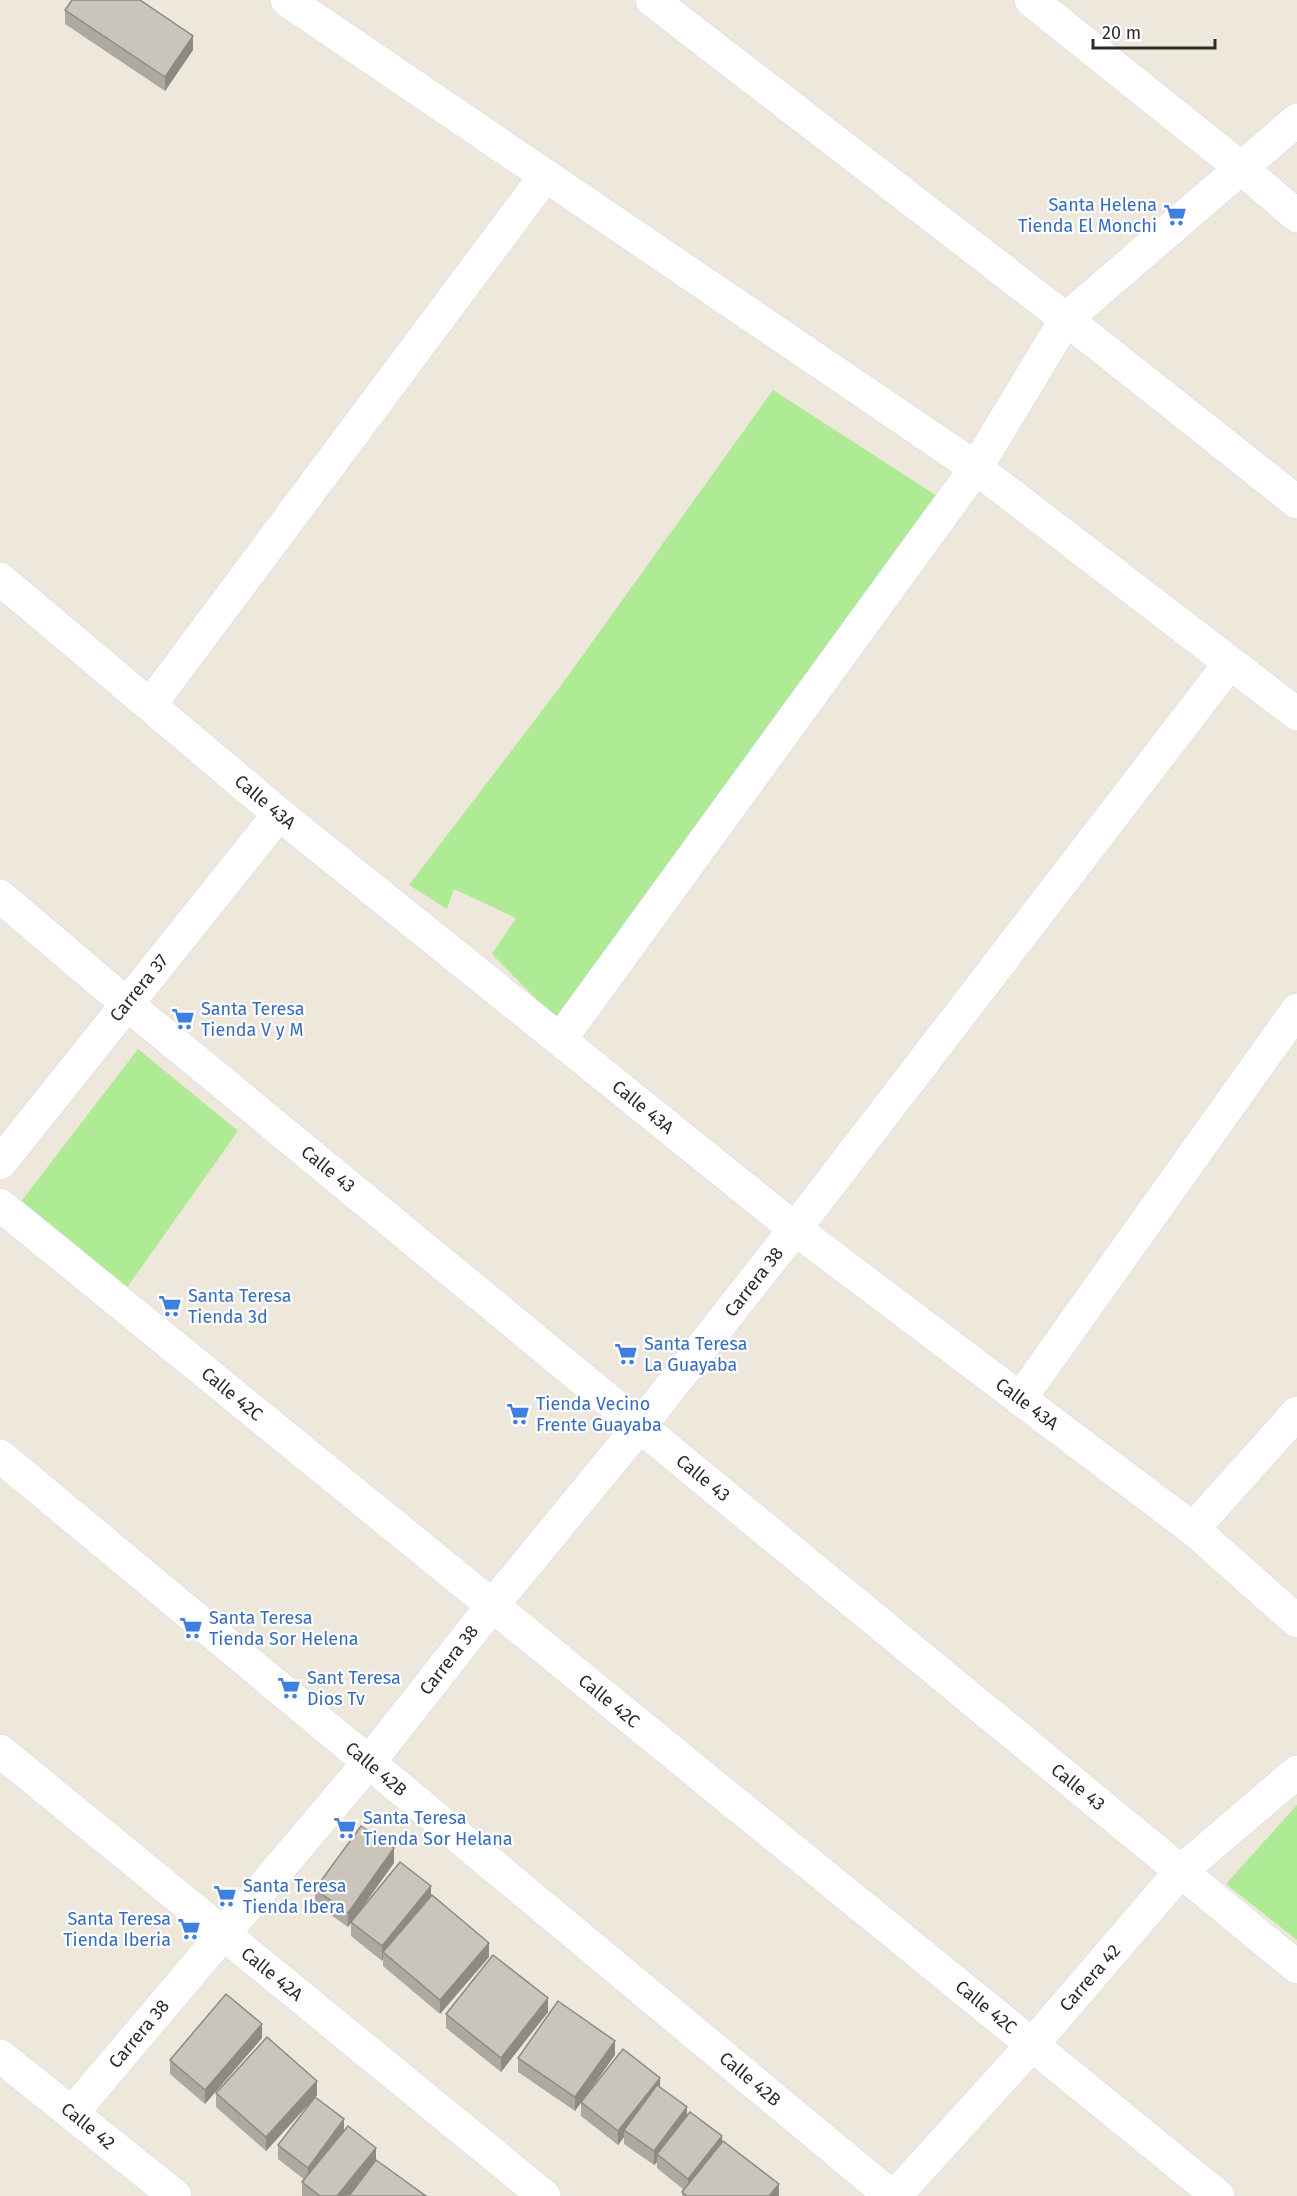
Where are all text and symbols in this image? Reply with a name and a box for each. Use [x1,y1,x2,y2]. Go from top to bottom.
scale bar [1093,12,1214,50]
text: 20 m [1102,22,1141,44]
place label: Santa Helena Tienda El Monchi [1018,194,1157,237]
supermarket icon: Santa Helena Tienda El Monchi [1162,202,1188,228]
street label: Calle 43A [230,770,301,834]
street label: Carrera 37 [105,950,173,1026]
place label: Santa Teresa Tienda V y M [201,998,304,1041]
supermarket icon: Santa Teresa Tienda V y M [170,1006,196,1032]
street label: Calle 43A [608,1075,679,1139]
street label: Calle 43 [297,1141,359,1197]
street label: Carrera 38 [720,1243,788,1321]
place label: Santa Teresa Tienda 3d [188,1285,291,1328]
supermarket icon: Santa Teresa Tienda 3d [157,1293,183,1319]
place label: Santa Teresa La Guayaba [644,1333,747,1376]
supermarket icon: Santa Teresa La Guayaba [613,1341,639,1367]
street label: Calle 42C [197,1363,267,1425]
street label: Calle 43A [991,1373,1063,1435]
place label: Tienda Vecino Frente Guayaba [536,1393,662,1436]
supermarket icon: Tienda Vecino Frente Guayaba [505,1401,531,1427]
street label: Calle 43 [672,1450,734,1506]
place label: Santa Teresa Tienda Sor Helena [209,1607,359,1650]
supermarket icon: Santa Teresa Tienda Sor Helena [178,1615,204,1641]
street label: Carrera 38 [415,1621,483,1699]
place label: Sant Teresa Dios Tv [307,1667,401,1710]
street label: Calle 42C [574,1670,644,1732]
supermarket icon: Sant Teresa Dios Tv [276,1675,302,1701]
street label: Calle 42B [341,1737,411,1801]
street label: Calle 43 [1047,1759,1109,1815]
place label: Santa Teresa Tienda Sor Helana [363,1807,512,1850]
supermarket icon: Santa Teresa Tienda Sor Helana [332,1815,358,1841]
place label: Santa Teresa Tienda Ibera [243,1875,346,1918]
supermarket icon: Santa Teresa Tienda Ibera [212,1883,238,1909]
place label: Santa Teresa Tienda Iberia [63,1908,171,1951]
supermarket icon: Santa Teresa Tienda Iberia [176,1916,202,1942]
street label: Carrera 42 [1055,1940,1125,2016]
street label: Calle 42A [237,1942,308,2006]
street label: Calle 42C [951,1976,1021,2038]
street label: Carrera 38 [104,1995,174,2073]
street label: Calle 42B [715,2047,785,2111]
street label: Calle 42 [57,2098,119,2154]

